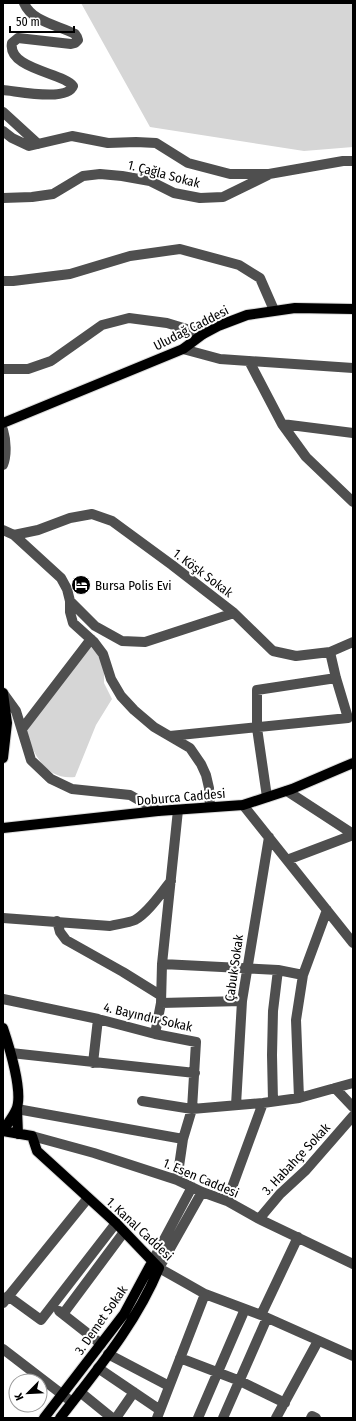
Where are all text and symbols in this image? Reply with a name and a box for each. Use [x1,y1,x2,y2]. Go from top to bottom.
scale bar [10,8,74,34]
text: 50 m [16,15,40,29]
street label: 1. Çağla Sokak [126,157,203,191]
street label: Uludağ Caddesi [151,303,231,353]
street label: 1. Köşk Sokak [170,546,236,601]
hotel icon: Bursa Polis Evi [70,574,92,596]
place label: Bursa Polis Evi [95,578,172,593]
street label: Doburca Caddesi [136,786,226,808]
street label: Çabuk Sokak [222,933,246,1002]
street label: 4. Bayındır Sokak [102,999,195,1035]
street label: 3. Habahçe Sokak [259,1119,334,1198]
street label: 1. Esen Caddesi [161,1155,241,1201]
street label: 1. Kanal Caddesi [104,1194,176,1264]
street label: 3. Demet Sokak [72,1282,131,1357]
north arrow [8,1373,48,1413]
text: K [12,1391,27,1402]

